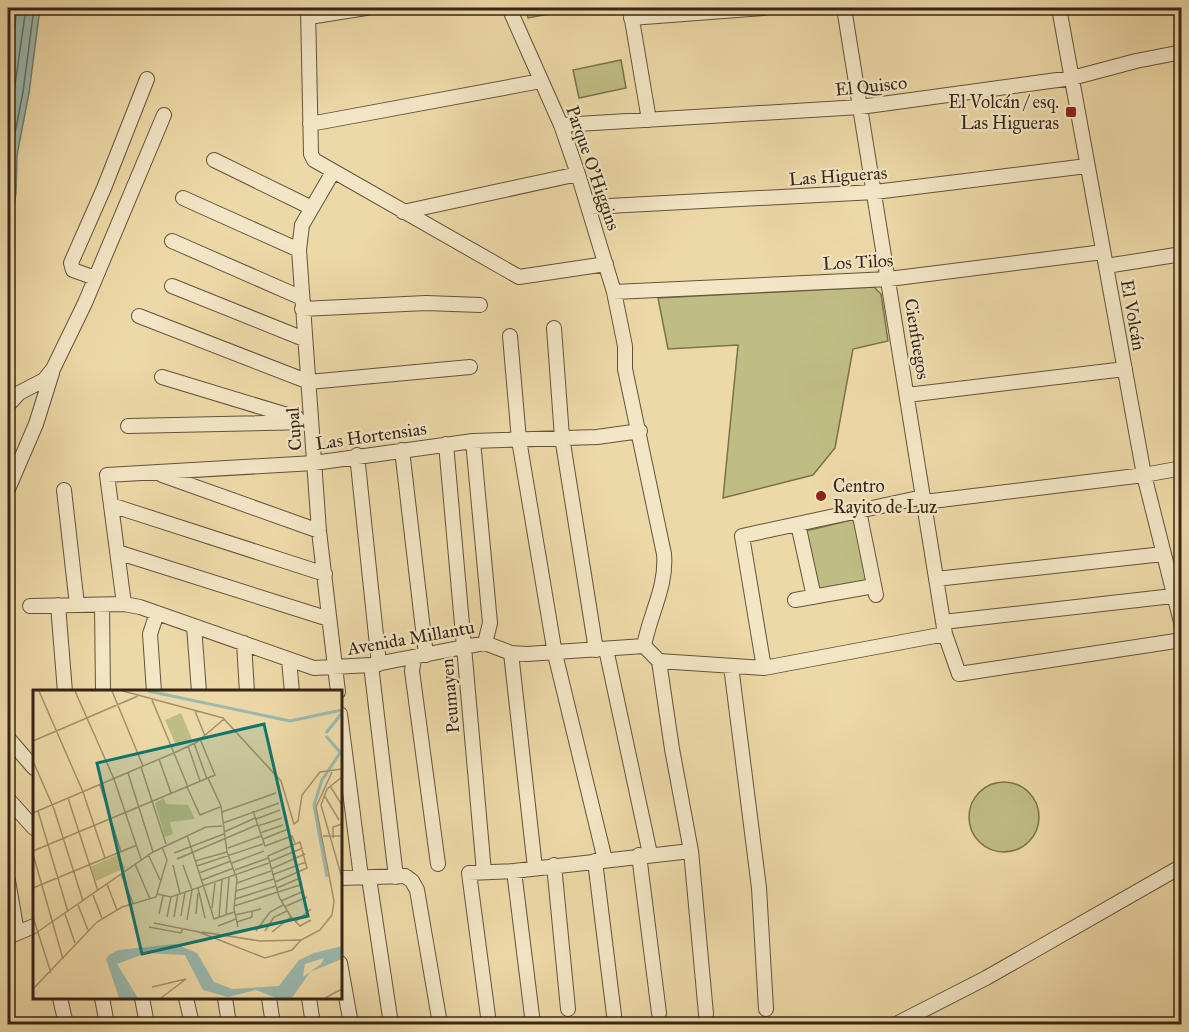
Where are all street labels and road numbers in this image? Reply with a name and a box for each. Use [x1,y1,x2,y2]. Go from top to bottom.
street label: El Quisco [834,71,908,101]
street label: Parque O'Higgins [560,103,625,234]
street label: Las Higueras [788,162,888,191]
street label: Los Tilos [822,249,894,275]
street label: El Volcán [1116,278,1150,353]
street label: Cienfuegos [899,297,934,381]
street label: Cupal [282,406,306,451]
street label: Las Hortensias [314,417,428,455]
street label: Avenida Millantu [345,616,477,660]
street label: Peumayen [436,657,464,734]

